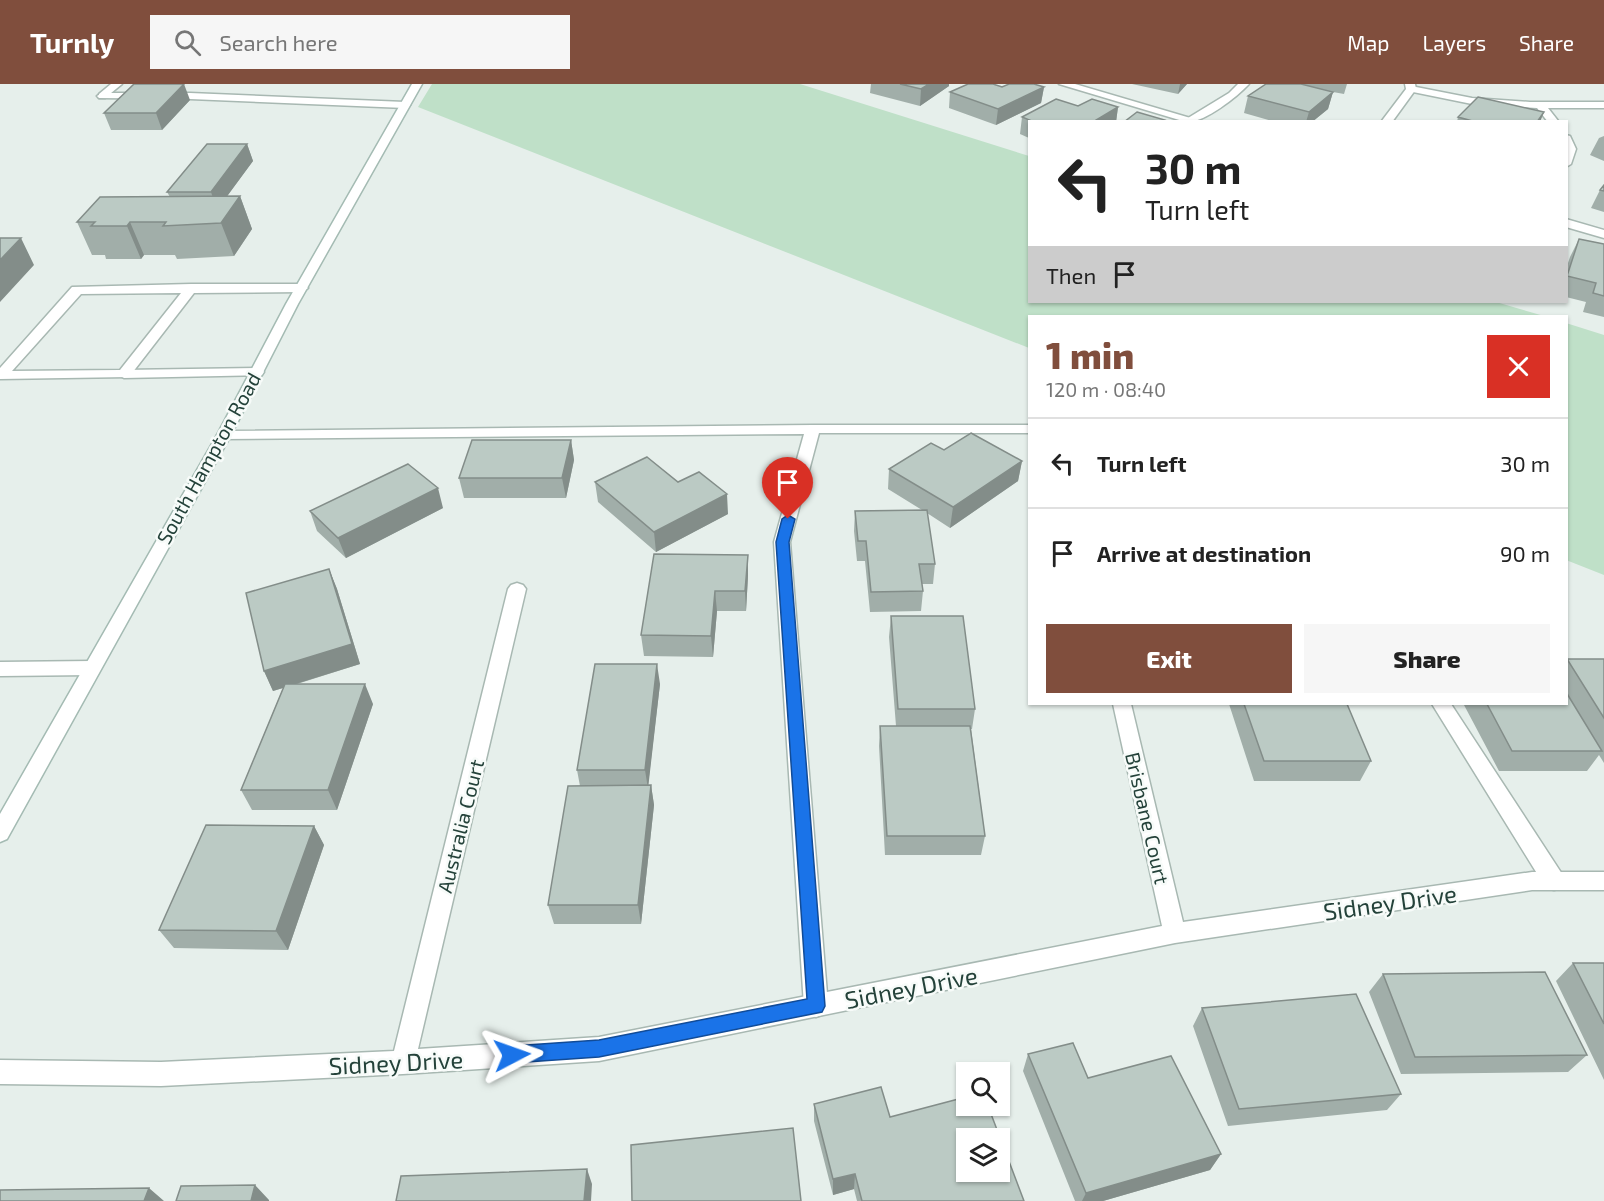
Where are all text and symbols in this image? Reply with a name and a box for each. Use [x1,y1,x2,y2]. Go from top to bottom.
search box [150,15,570,69]
text: Turnly [30,25,114,59]
icon: search [171,26,204,59]
text: Search here [219,29,338,55]
text: Map [1347,30,1389,55]
text: Layers [1422,30,1486,55]
text: Share [1519,30,1574,55]
text: 30 m [1145,142,1241,192]
icon: left [1046,144,1124,222]
text: Turn left [1145,193,1249,225]
icon: arrive [1108,258,1141,291]
text: Then [1046,262,1096,288]
text: 1 min [1046,333,1134,376]
button: close [1487,335,1550,398]
street label: South Hampton Road [151,368,265,548]
text: 120 m · 08:40 [1046,377,1166,401]
icon: left [1046,447,1079,480]
text: Turn left [1097,450,1186,476]
text: 30 m [1500,450,1550,476]
pin [762,457,813,519]
icon: arrive [771,466,804,499]
icon: arrive [1046,537,1079,570]
text: Arrive at destination [1097,540,1311,566]
text: 90 m [1500,540,1550,566]
button: Exit [1046,624,1292,693]
button: Share [1304,624,1550,693]
street label: Brisbane Court [1121,750,1175,887]
street label: Australia Court [432,756,488,895]
street label: Sidney Drive [1321,878,1459,926]
street label: Sidney Drive [842,960,980,1014]
position arrow [480,1023,544,1087]
street label: Sidney Drive [328,1044,464,1080]
map controls [956,1062,1010,1182]
button: search [956,1062,1010,1116]
button: layers [956,1128,1010,1182]

